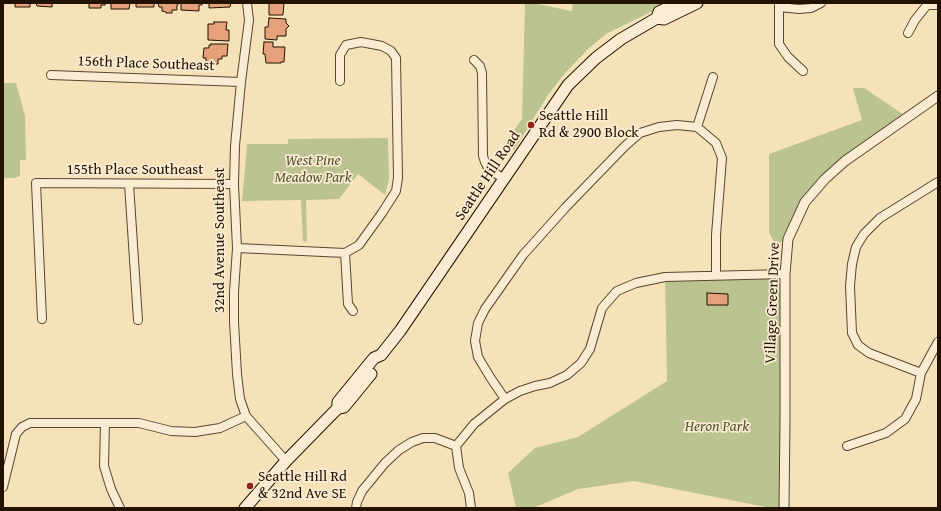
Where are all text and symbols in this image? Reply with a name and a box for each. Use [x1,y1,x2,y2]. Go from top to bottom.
street label: 156th Place Southeast [77,53,215,75]
place label: Seattle Hill Rd & 2900 Block [539,107,639,142]
marker: Seattle Hill Rd & 2900 Block [526,120,536,130]
street label: Seattle Hill Road [451,128,525,224]
park label: West Pine Meadow Park [274,152,352,187]
street label: 155th Place Southeast [66,161,204,179]
street label: 32nd Avenue Southeast [211,167,229,313]
street label: Village Green Drive [762,242,784,364]
park label: Heron Park [685,418,749,436]
place label: Seattle Hill Rd & 32nd Ave SE [258,468,347,503]
marker: Seattle Hill Rd & 32nd Ave SE [245,481,255,491]

